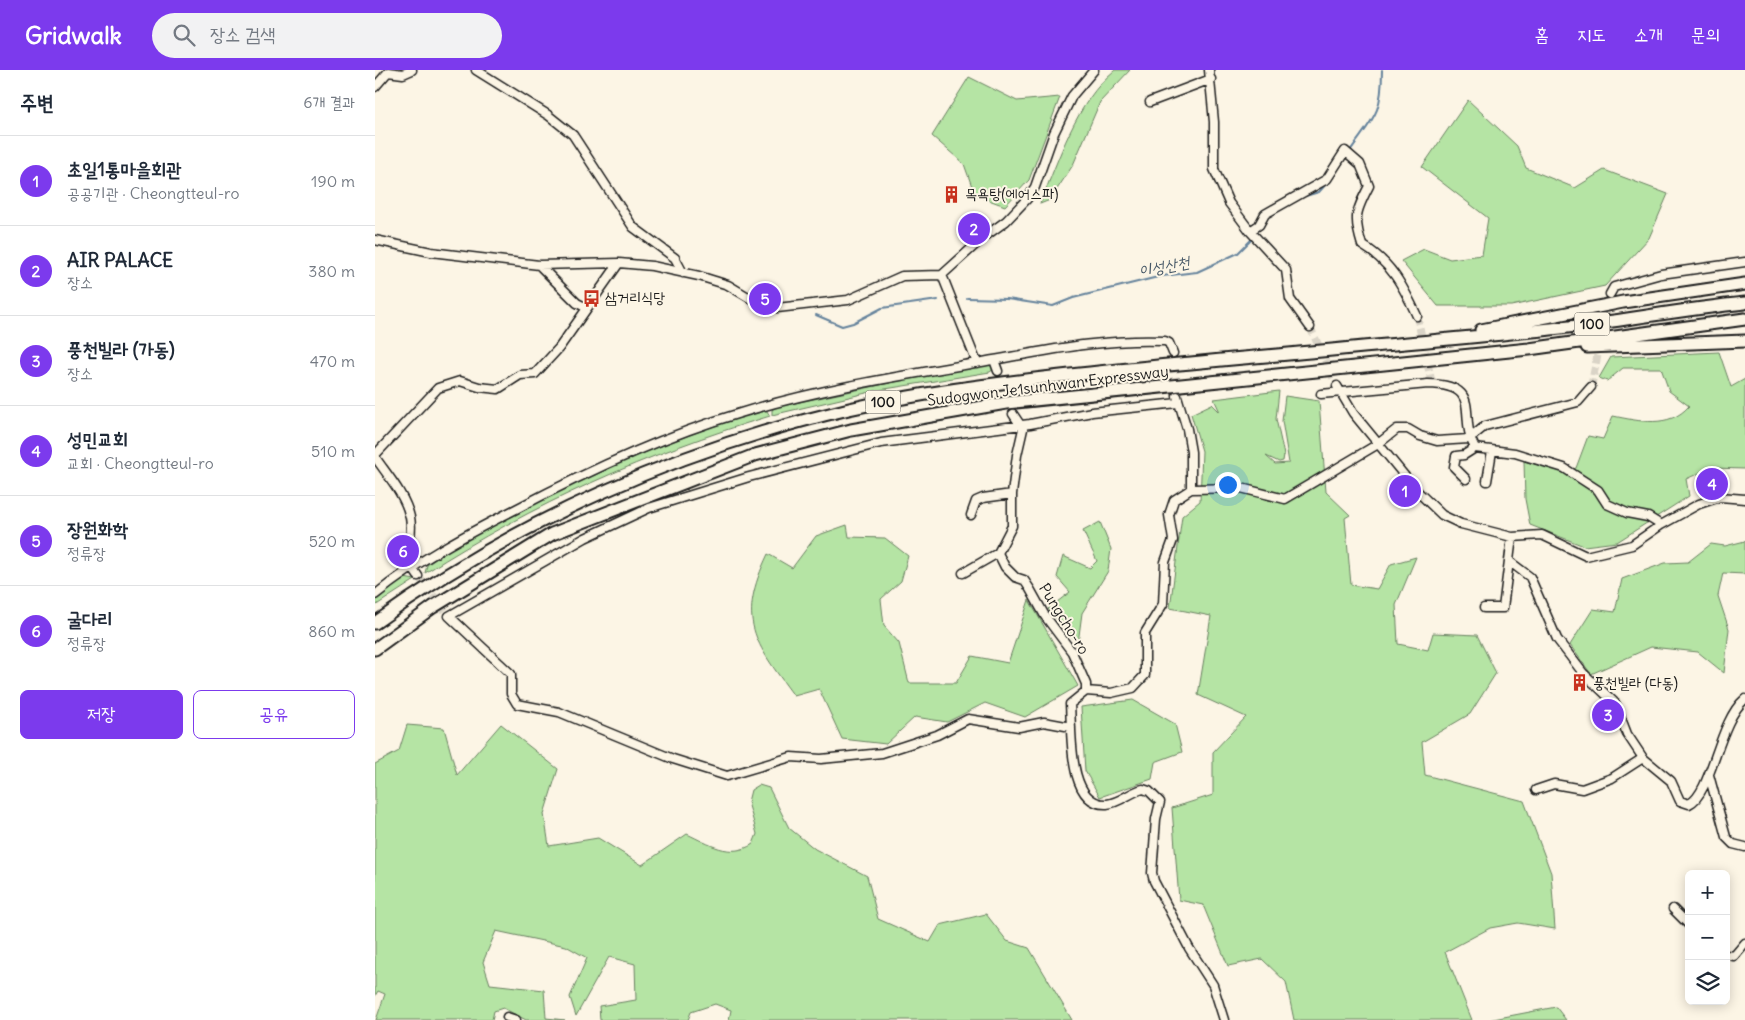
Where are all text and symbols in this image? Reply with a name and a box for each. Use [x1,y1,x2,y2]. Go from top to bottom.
search box [152,13,502,58]
text: Gridwalk [25,20,122,50]
icon: search [170,21,198,49]
text: 장소 검색 [210,22,275,46]
text: 홈 [1535,23,1549,46]
text: 지도 [1577,23,1606,46]
text: 소개 [1634,23,1663,46]
text: 문의 [1691,23,1720,46]
text: 주변 [20,89,54,116]
text: 6개 결과 [303,92,355,112]
text: 초일1통마을회관 [67,157,182,181]
text: 1 [33,171,39,191]
text: 190 m [311,171,355,191]
text: 공공기관 · Cheongtteul-ro [67,183,239,203]
building icon: 목욕탕(에어스파) [941,184,961,204]
place label: 목욕탕(에어스파) [965,184,1059,203]
pin: 2 [958,210,990,248]
text: AIR PALACE [67,248,173,272]
water label: 이성산천 [1137,251,1193,281]
text: 2 [32,261,40,281]
text: 380 m [308,261,355,281]
text: 장소 [67,272,93,292]
pin: 5 [749,280,781,318]
bus stop icon: 삼거리식당 [581,288,601,308]
place label: 삼거리식당 [605,288,665,307]
road number: 100 [1575,312,1609,336]
text: 풍천빌라 (가동) [67,337,175,361]
text: 3 [31,351,41,371]
text: 470 m [310,351,355,371]
street label: Sudogwon Je1sunhwan Expressway [926,361,1170,410]
text: 장소 [67,363,93,383]
road number: 100 [865,391,901,414]
text: 성민교회 [67,427,128,451]
text: 4 [31,441,41,461]
text: 510 m [311,441,355,461]
text: 교회 · Cheongtteul-ro [67,453,214,473]
pin: 4 [1696,465,1728,503]
your location [1215,472,1241,498]
pin: 1 [1389,472,1421,510]
text: 장원화학 [67,517,128,541]
text: 5 [31,531,41,551]
text: 520 m [309,531,355,551]
pin: 6 [387,532,419,570]
text: 정류장 [67,543,106,563]
street label: Pungcho-ro [1035,580,1094,658]
text: 굴다리 [67,607,113,631]
text: 6 [31,621,41,641]
text: 860 m [308,621,355,641]
text: 정류장 [67,633,106,653]
building icon: 풍천빌라 (다동) [1569,673,1589,693]
place label: 풍천빌라 (다동) [1593,673,1678,692]
button: 저장 [20,690,183,739]
button: 공유 [193,690,355,739]
pin: 3 [1592,696,1624,734]
map controls [1685,870,1730,1005]
button: + [1685,870,1730,915]
button: − [1685,915,1730,960]
button: layers [1685,960,1730,1005]

